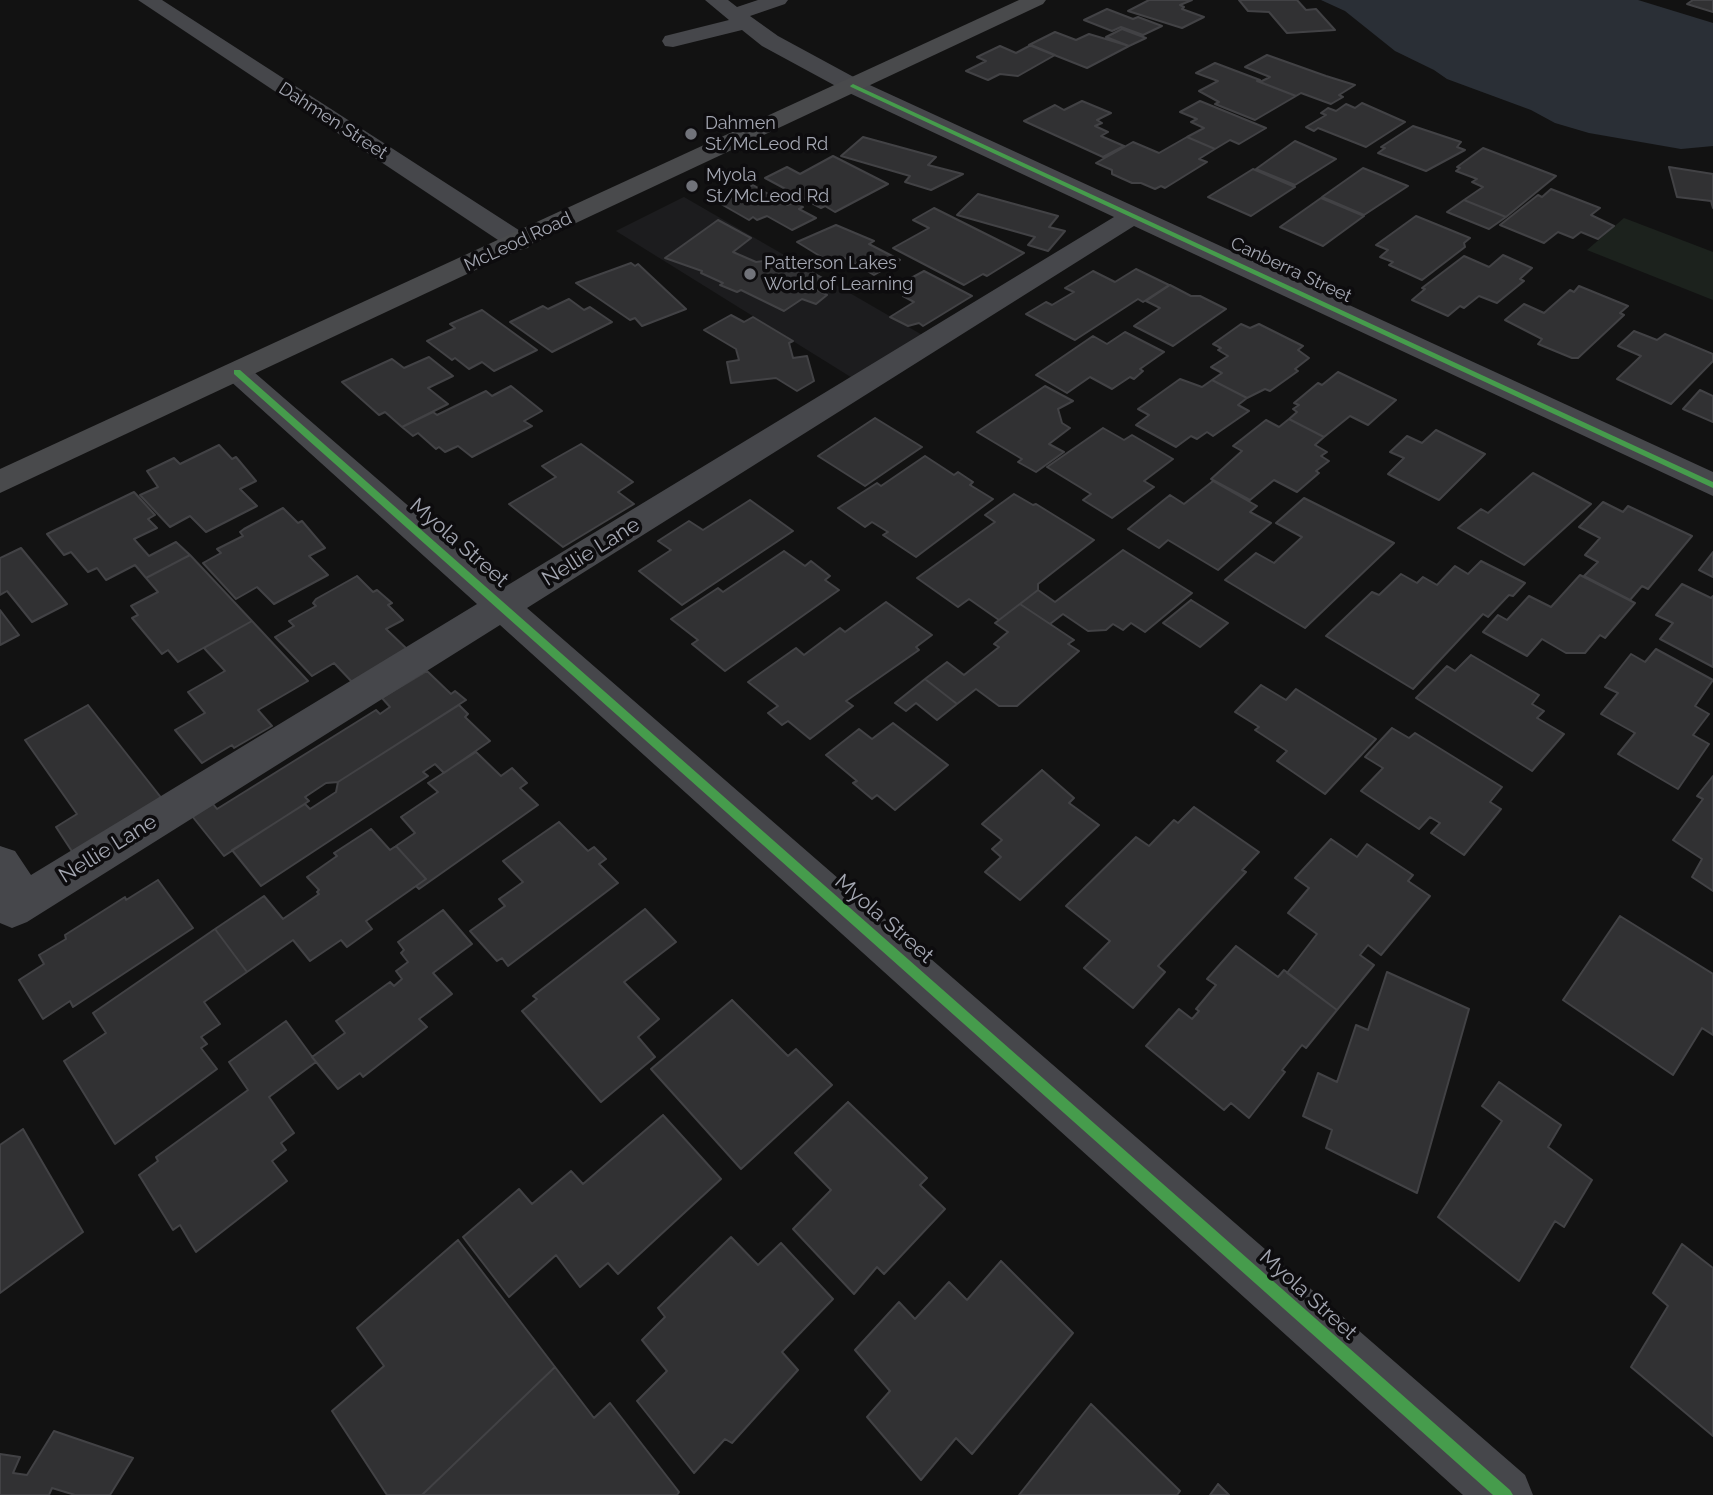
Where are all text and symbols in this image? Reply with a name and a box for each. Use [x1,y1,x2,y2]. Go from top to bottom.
street label: Dahmen Street [275,78,391,164]
place label: Dahmen St/McLeod Rd [705,113,828,156]
marker: Dahmen St/McLeod Rd [683,126,699,142]
place label: Myola St/McLeod Rd [706,165,829,208]
marker: Myola St/McLeod Rd [684,178,700,194]
street label: McLeod Road [461,208,575,276]
street label: Canberra Street [1227,232,1355,308]
place label: Patterson Lakes World of Learning [764,253,913,296]
marker: Patterson Lakes World of Learning [742,266,758,282]
street label: Myola Street [404,493,514,593]
street label: Nellie Lane [538,512,644,592]
street label: Nellie Lane [55,809,161,889]
street label: Myola Street [829,869,939,969]
street label: Myola Street [1254,1245,1362,1345]

